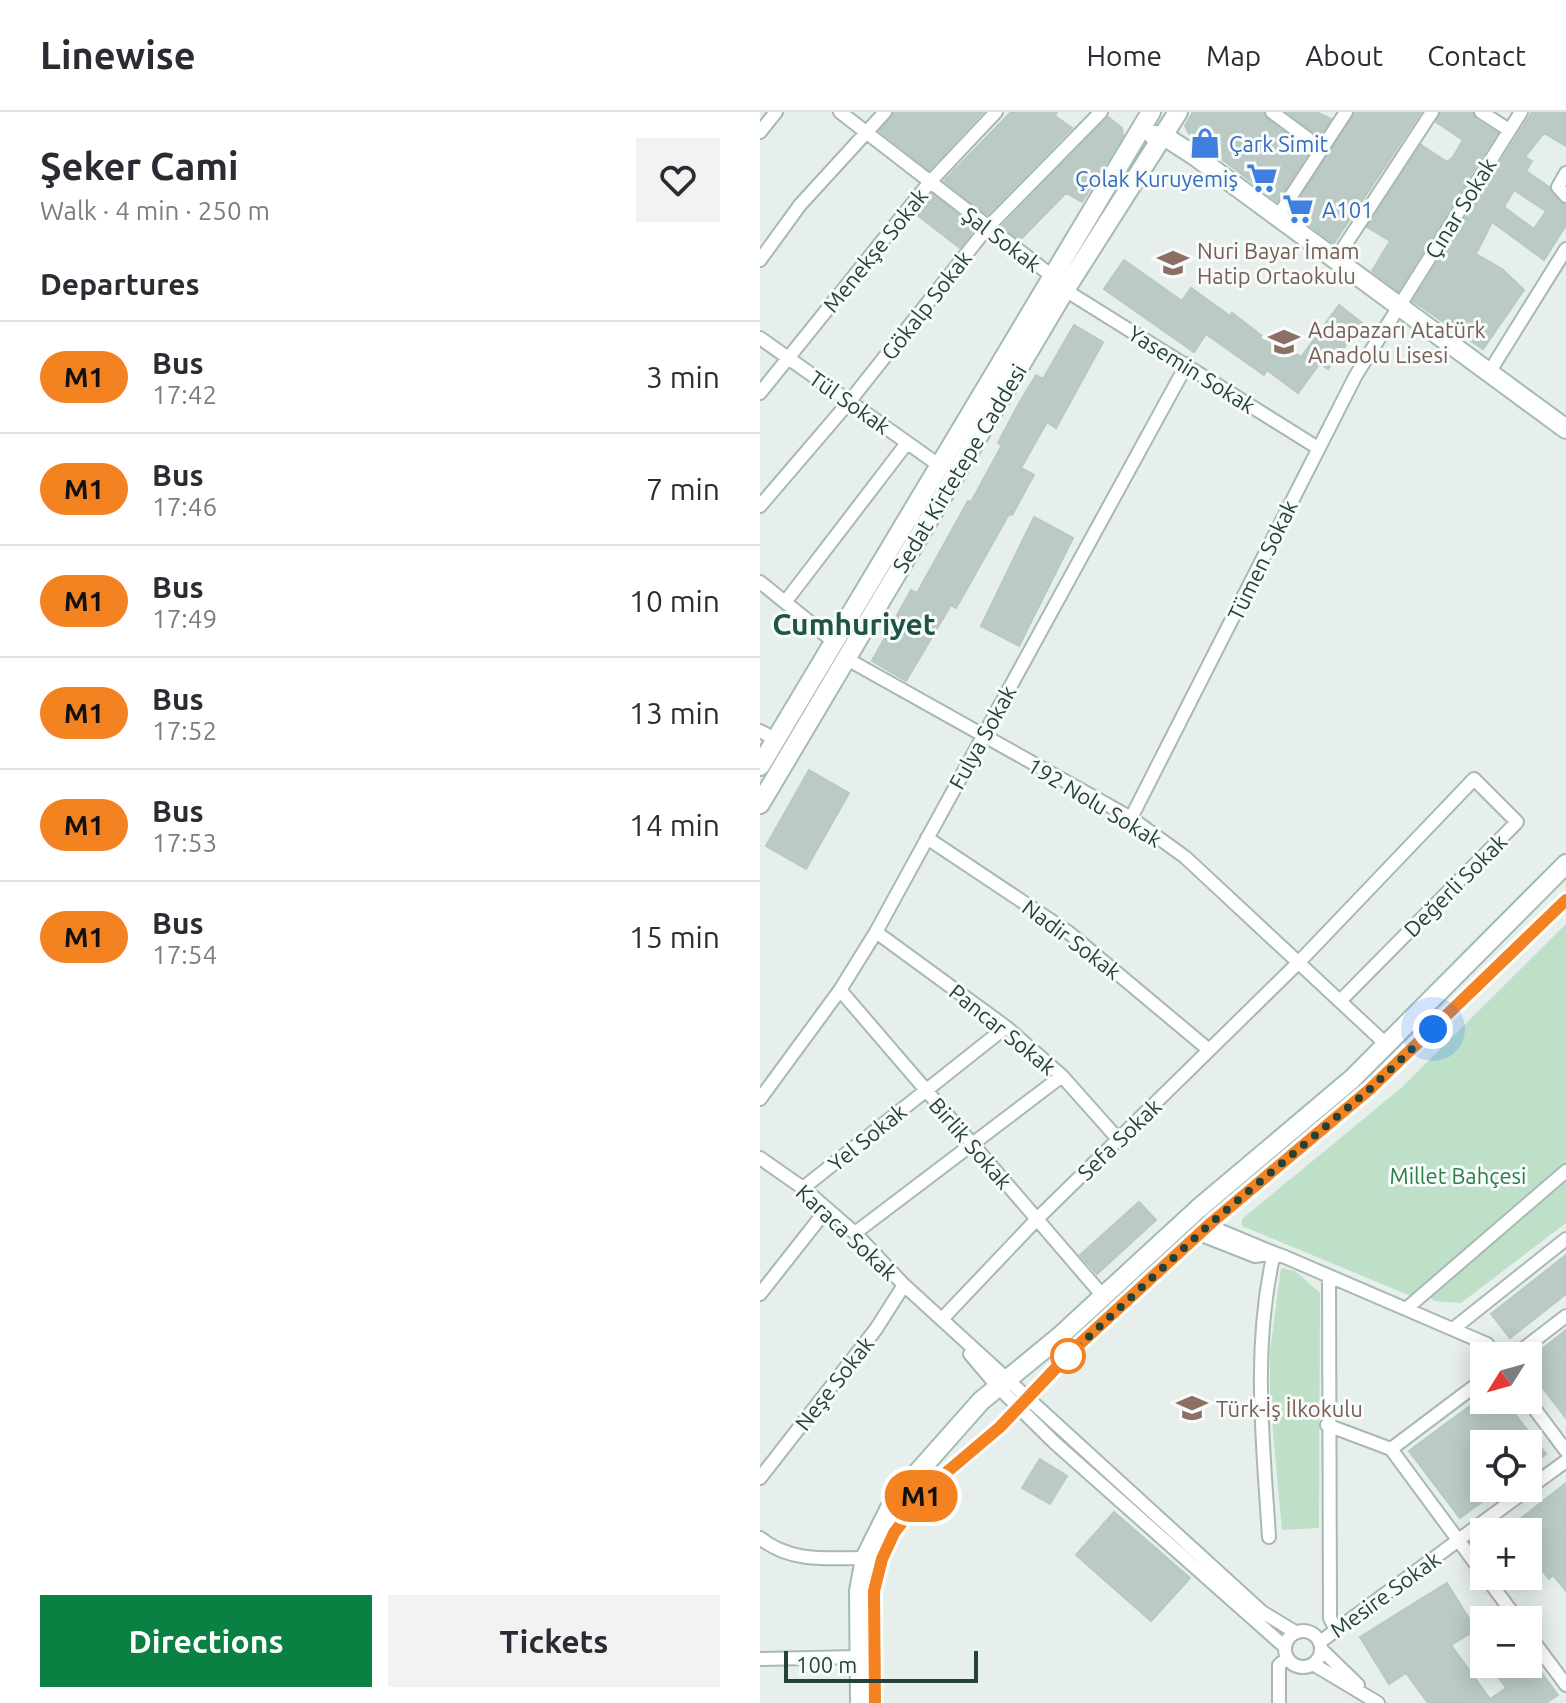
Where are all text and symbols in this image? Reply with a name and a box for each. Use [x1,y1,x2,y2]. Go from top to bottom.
text: Linewise [40,34,196,76]
text: Home [1087,40,1162,71]
text: Map [1206,40,1261,71]
text: About [1305,40,1383,71]
text: Contact [1427,40,1526,71]
shop icon: Çark Simit [1188,126,1222,160]
place label: Çark Simit [1229,131,1329,156]
button: heart [636,138,720,222]
text: Şeker Cami [40,145,239,187]
street label: Çınar Sokak [1419,153,1501,263]
supermarket icon: Çolak Kuruyemiş [1245,161,1279,195]
place label: Çolak Kuruyemiş [1075,166,1238,191]
street label: Menekşe Sokak [818,183,932,317]
supermarket icon: A101 [1281,192,1315,226]
text: Walk · 4 min · 250 m [40,196,270,225]
place label: A101 [1322,197,1374,222]
street label: Şal Sokak [958,201,1046,277]
place label: Nuri Bayar İmam Hatip Ortaokulu [1197,238,1359,288]
street label: Gökalp Sokak [876,246,976,364]
school or university icon: Nuri Bayar İmam Hatip Ortaokulu [1156,246,1190,280]
text: Departures [40,267,200,301]
place label: Adapazarı Atatürk Anadolu Lisesi [1308,317,1486,367]
street label: Yasemin Sokak [1124,320,1260,418]
school or university icon: Adapazarı Atatürk Anadolu Lisesi [1267,325,1301,359]
text: Bus [152,346,204,380]
street label: Sedat Kirtetepe Caddesi [887,359,1031,577]
text: 3 min [646,360,720,394]
text: M1 [64,361,104,392]
street label: Tül Sokak [805,365,895,439]
text: 17:42 [152,380,217,409]
text: Bus [152,458,204,492]
text: 7 min [646,472,720,506]
text: M1 [64,473,104,504]
text: 17:46 [152,492,217,521]
street label: Tümen Sokak [1222,496,1302,624]
text: Bus [152,570,204,604]
text: 10 min [629,584,720,618]
text: M1 [64,585,104,616]
text: 17:49 [152,604,217,633]
district label: Cumhuriyet [772,607,936,641]
street label: Fulya Sokak [943,681,1021,793]
text: Bus [152,682,204,716]
text: 13 min [629,696,720,730]
text: M1 [64,697,104,728]
text: 17:52 [152,716,217,745]
street label: 192 Nolu Sokak [1023,752,1167,852]
text: Bus [152,794,204,828]
text: 14 min [629,808,720,842]
text: M1 [64,809,104,840]
text: 17:53 [152,828,217,857]
street label: Değerli Sokak [1398,828,1512,942]
street label: Nadir Sokak [1018,894,1126,984]
text: Bus [152,906,204,940]
text: 15 min [629,920,720,954]
text: M1 [64,921,104,952]
text: 17:54 [152,940,217,969]
street label: Pancar Sokak [945,979,1061,1079]
your location [1413,1009,1453,1049]
street label: Birlik Sokak [925,1092,1017,1194]
street label: Sefa Sokak [1072,1093,1166,1185]
street label: Yel Sokak [823,1098,911,1176]
park label: Millet Bahçesi [1390,1163,1526,1188]
street label: Karaca Sokak [791,1179,903,1285]
street label: Neşe Sokak [790,1331,878,1435]
unlabelled marker [1051,1339,1085,1373]
north arrow [1470,1342,1542,1414]
map controls [1470,1342,1542,1678]
school or university icon: Türk-İş İlkokulu [1175,1391,1209,1425]
place label: Türk-İş İlkokulu [1216,1396,1363,1421]
button: locate [1470,1430,1542,1502]
line badge: M1 [885,1470,957,1522]
text: M1 [901,1480,941,1511]
button: + [1470,1518,1542,1590]
street label: Mesire Sokak [1325,1546,1445,1642]
button: Directions [40,1595,372,1687]
button: Tickets [388,1595,720,1687]
button: − [1470,1606,1542,1678]
scale bar [784,1647,978,1683]
text: 100 m [796,1652,857,1677]

